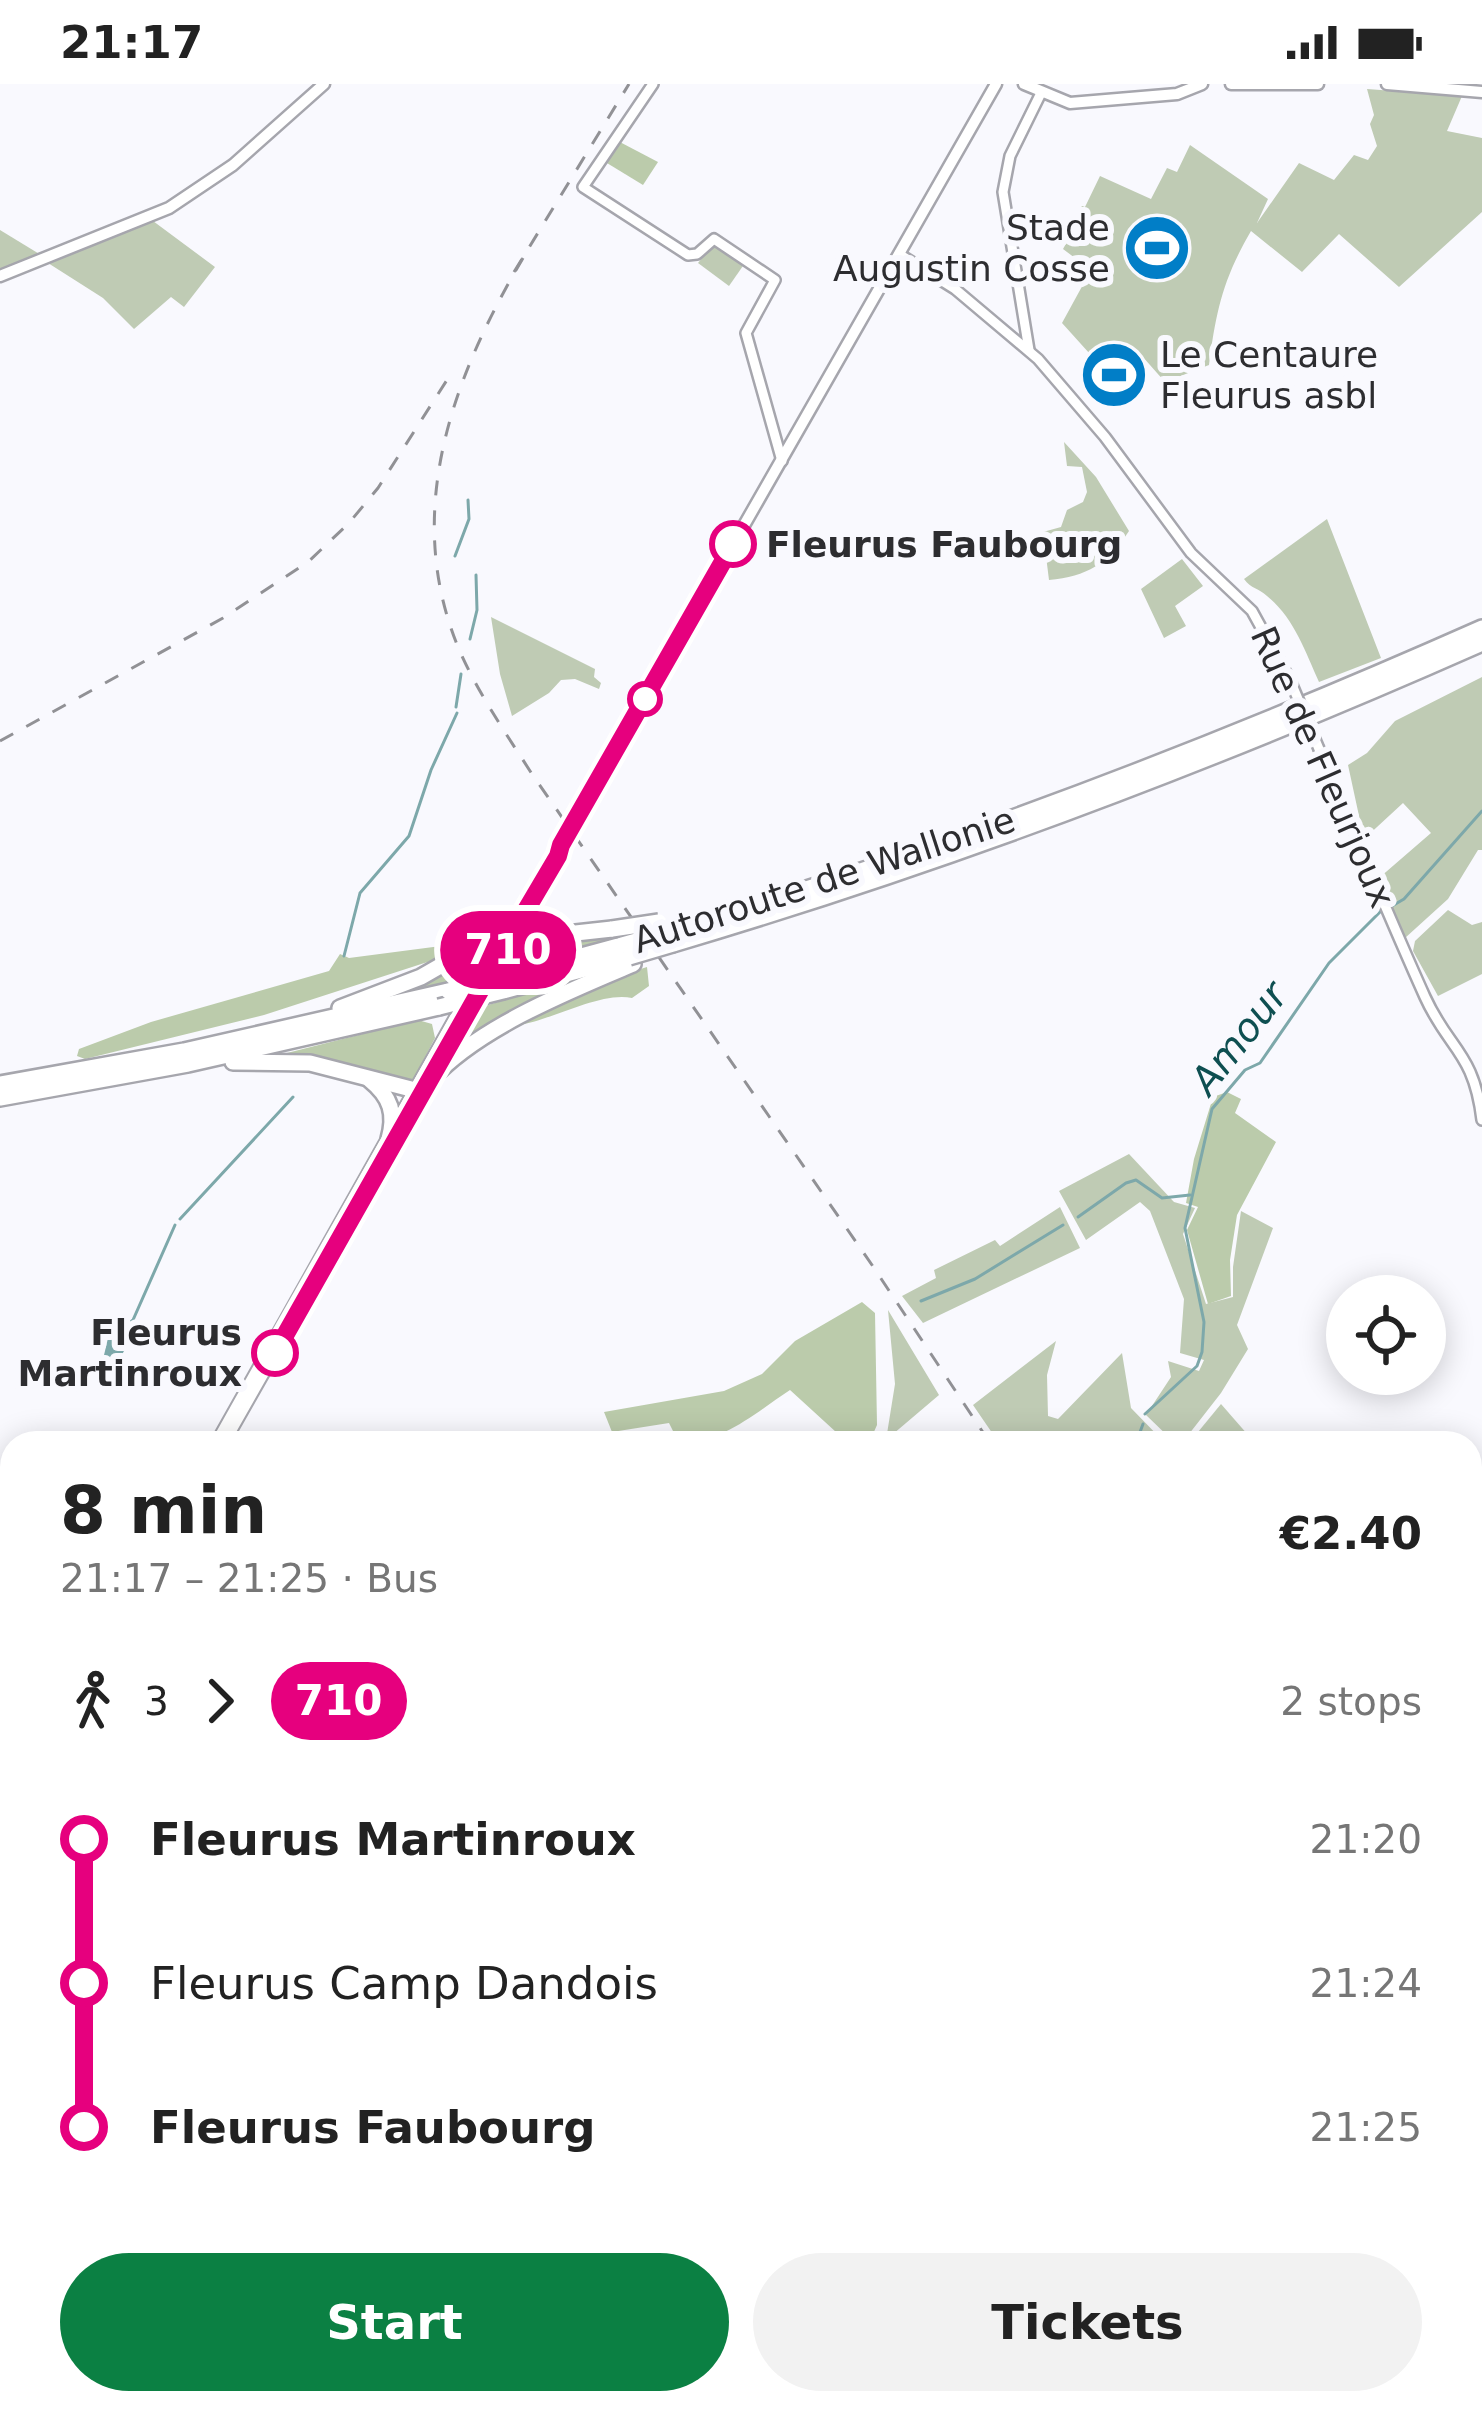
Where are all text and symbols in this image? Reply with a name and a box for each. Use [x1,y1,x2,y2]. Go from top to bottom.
text: 21:17 [60,16,203,69]
place label: Stade Augustin Cosse [833,207,1110,289]
sports icon: Stade Augustin Cosse [1122,213,1192,283]
place label: Le Centaure Fleurus asbl [1160,334,1378,416]
sports icon: Le Centaure Fleurus asbl [1079,340,1149,410]
marker: Fleurus Faubourg [711,522,755,566]
place label: Fleurus Faubourg [766,524,1122,565]
street label: Rue de Fleurjoux [1243,620,1403,914]
unlabelled marker [629,683,661,715]
street label: Autoroute de Wallonie [628,799,1020,961]
line badge: 710 [439,911,577,989]
text: 710 [464,925,552,974]
water label: Amour [1180,971,1298,1105]
map controls [1326,1275,1446,1395]
button: locate [1326,1275,1446,1395]
place label: Fleurus Martinroux [18,1312,242,1394]
marker: Fleurus Martinroux [253,1331,297,1375]
text: 8 min [60,1472,267,1549]
text: €2.40 [1280,1507,1422,1560]
text: 21:17 – 21:25 · Bus [60,1556,438,1601]
icon: walk [60,1668,126,1734]
icon: forward [187,1668,253,1734]
text: 710 [295,1676,383,1725]
text: 3 [144,1679,169,1724]
text: 2 stops [1280,1679,1422,1724]
text: Fleurus Martinroux [150,1813,636,1866]
text: 21:20 [1310,1817,1422,1862]
text: Fleurus Camp Dandois [150,1957,658,2010]
text: 21:24 [1310,1961,1422,2006]
text: Fleurus Faubourg [150,2101,595,2154]
text: 21:25 [1310,2105,1422,2150]
button: Start [60,2253,729,2391]
button: Tickets [753,2253,1422,2391]

